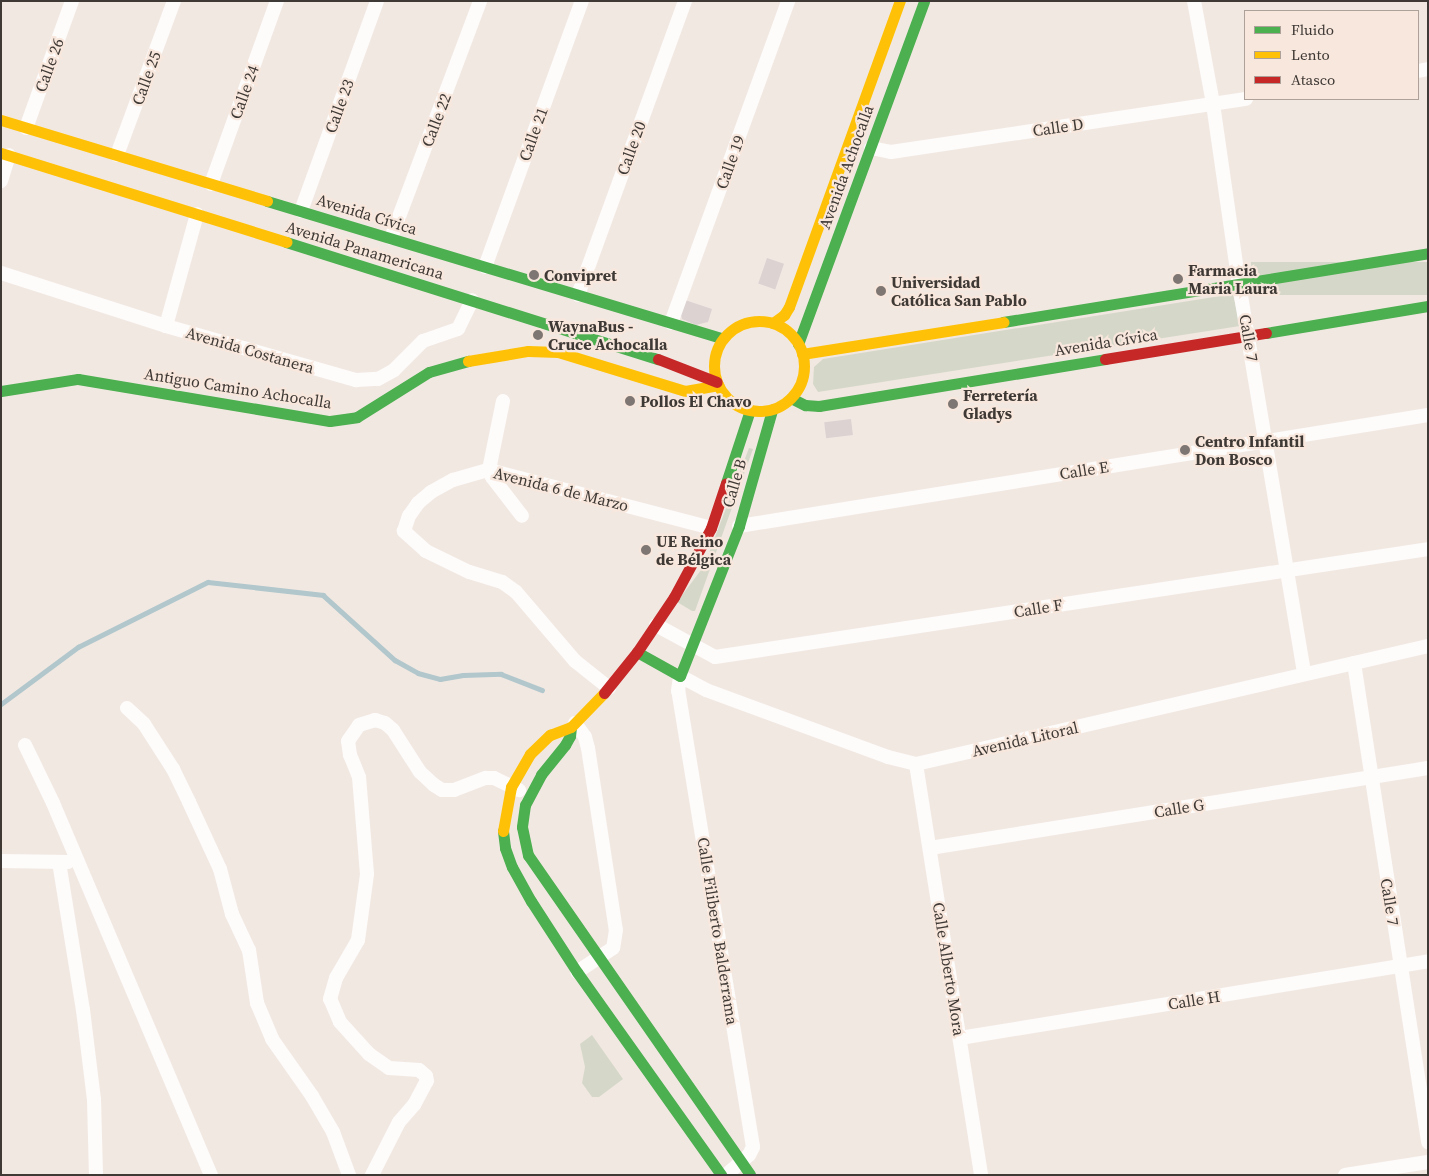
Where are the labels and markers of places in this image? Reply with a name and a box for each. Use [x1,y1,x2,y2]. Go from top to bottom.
place label: Farmacia Maria Laura [1188,260,1278,298]
place label: Convipret [544,265,617,285]
marker: Convipret [528,269,540,281]
place label: Universidad Católica San Pablo [891,272,1027,310]
marker: Farmacia Maria Laura [1172,273,1184,285]
marker: Universidad Católica San Pablo [875,285,887,297]
place label: WaynaBus - Cruce Achocalla [548,316,667,354]
marker: WaynaBus - Cruce Achocalla [532,329,544,341]
place label: Ferretería Gladys [963,385,1038,423]
place label: Pollos El Chavo [640,391,752,411]
marker: Pollos El Chavo [624,395,636,407]
marker: Ferretería Gladys [947,398,959,410]
place label: Centro Infantil Don Bosco [1195,431,1304,469]
marker: Centro Infantil Don Bosco [1179,444,1191,456]
place label: UE Reino de Bélgica [656,531,731,569]
marker: UE Reino de Bélgica [640,544,652,556]

